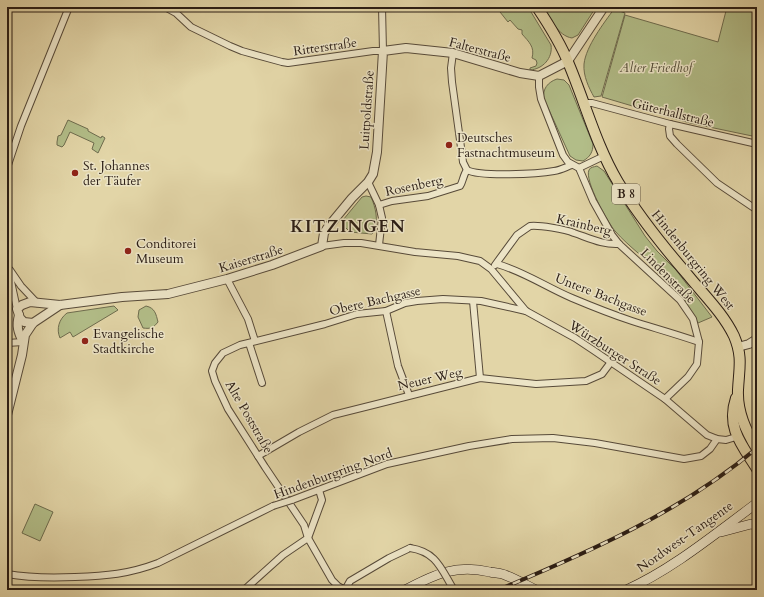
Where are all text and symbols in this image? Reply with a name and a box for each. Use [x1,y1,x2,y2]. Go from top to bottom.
street label: Falterstraße [447,33,513,67]
street label: Ritterstraße [292,34,358,60]
park label: Alter Friedhof [619,59,696,77]
street label: Luitpoldstraße [355,70,379,150]
street label: Güterhallstraße [630,94,716,132]
place label: Deutsches Fastnachtmuseum [457,129,555,162]
marker: Deutsches Fastnachtmuseum [444,140,454,150]
place label: St. Johannes der Täufer [83,157,150,190]
marker: St. Johannes der Täufer [70,168,80,178]
street label: Rosenberg [383,171,445,201]
road number: B 8 [612,184,640,204]
street label: Hindenburgring West [647,206,739,314]
street label: Krainberg [555,210,614,240]
district label: KITZINGEN [290,215,406,238]
place label: Conditorei Museum [136,235,197,268]
street label: Kaiserstraße [217,241,285,277]
street label: Lindenstraße [636,244,700,308]
marker: Conditorei Museum [123,246,133,256]
street label: Untere Bachgasse [552,269,650,321]
street label: Obere Bachgasse [328,282,423,320]
street label: Würzburger Straße [564,316,665,390]
place label: Evangelische Stadtkirche [93,325,164,358]
marker: Evangelische Stadtkirche [80,336,90,346]
street label: Neuer Weg [396,363,465,395]
street label: Alte Poststraße [221,377,277,457]
street label: Hindenburgring Nord [271,444,395,504]
street label: Nordwest-Tangente [633,497,737,577]

